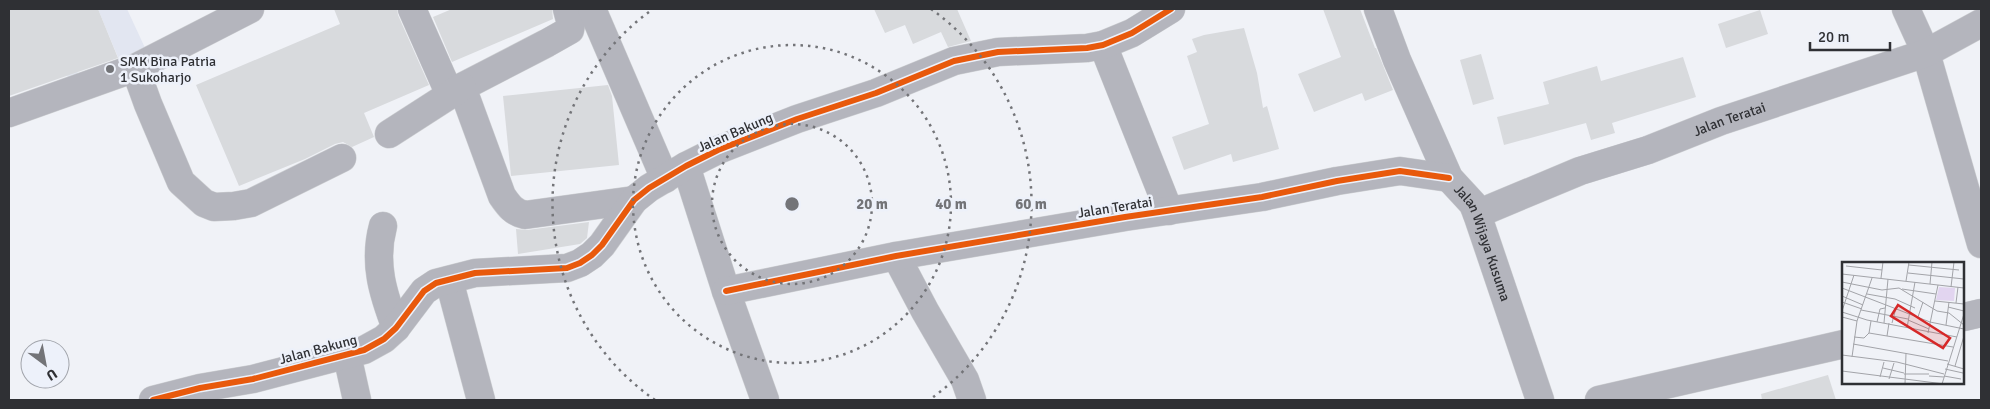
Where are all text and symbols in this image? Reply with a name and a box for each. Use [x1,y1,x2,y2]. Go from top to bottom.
scale bar [1810,20,1890,52]
text: 20 m [1818,28,1849,46]
place label: SMK Bina Patria 1 Sukoharjo [120,53,216,86]
marker: SMK Bina Patria 1 Sukoharjo [104,63,116,75]
street label: Jalan Teratai [1691,99,1768,140]
street label: Jalan Bakung [695,109,775,156]
street label: Jalan Wijaya Kusuma [1450,181,1514,304]
street label: Jalan Teratai [1076,193,1154,222]
centre of rings [783,195,801,213]
text: 20 m [856,195,888,213]
text: 40 m [935,195,967,213]
text: 60 m [1015,195,1047,213]
inset map [1842,262,1965,384]
street label: Jalan Bakung [277,331,359,368]
north arrow [20,339,70,389]
text: U [43,365,60,384]

